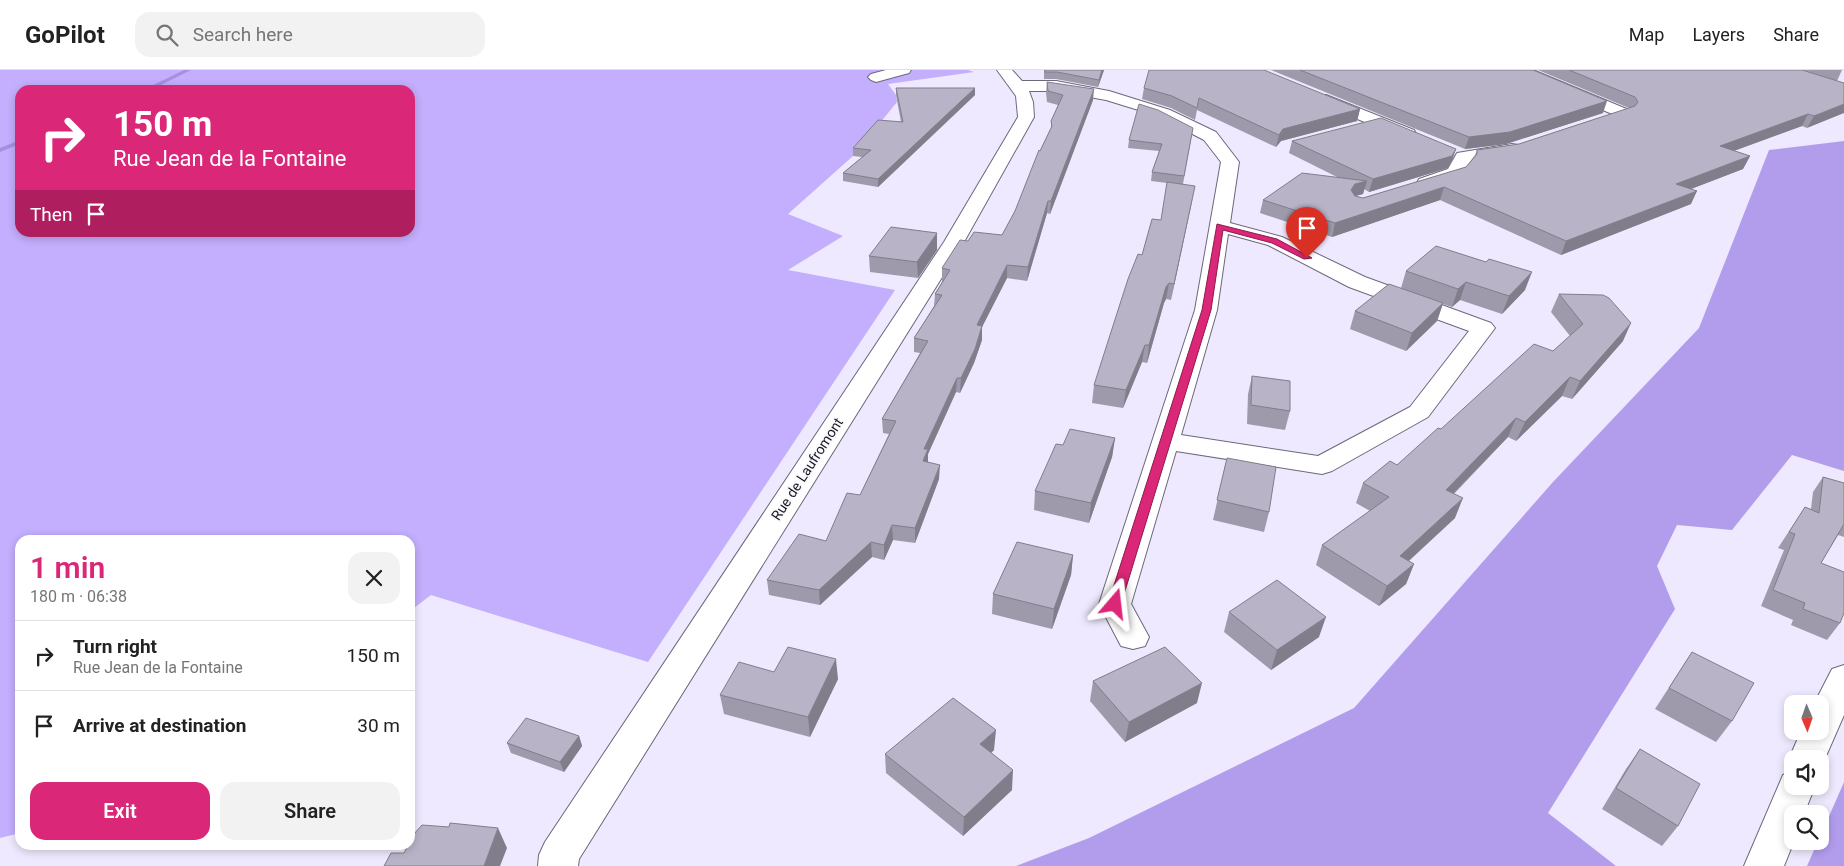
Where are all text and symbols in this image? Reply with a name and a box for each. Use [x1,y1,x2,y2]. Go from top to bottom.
search box [135,12,485,57]
text: GoPilot [25,21,105,49]
icon: search [153,21,181,49]
text: Search here [193,23,293,46]
text: Map [1629,24,1664,45]
text: Layers [1692,24,1745,45]
text: Share [1773,24,1819,45]
text: 150 m [113,104,212,145]
icon: right [30,105,95,170]
text: Rue Jean de la Fontaine [113,146,346,171]
icon: arrive [82,200,110,228]
text: Then [30,203,72,226]
pin [1286,207,1328,258]
icon: arrive [1293,214,1321,242]
street label: Rue de Laufromont [768,414,846,523]
text: 1 min [30,550,105,585]
button: close [348,552,400,604]
position arrow [1088,577,1140,629]
text: 180 m · 06:38 [30,587,127,606]
text: Turn right [73,635,157,658]
icon: right [30,642,58,670]
text: 150 m [347,644,400,667]
text: Rue Jean de la Fontaine [73,658,243,677]
north arrow [1784,695,1829,740]
map controls [1784,695,1829,850]
icon: arrive [30,712,58,740]
text: Arrive at destination [73,714,246,737]
text: 30 m [357,714,400,737]
button: sound [1784,750,1829,795]
button: Exit [30,782,210,840]
button: Share [220,782,400,840]
button: search [1784,805,1829,850]

